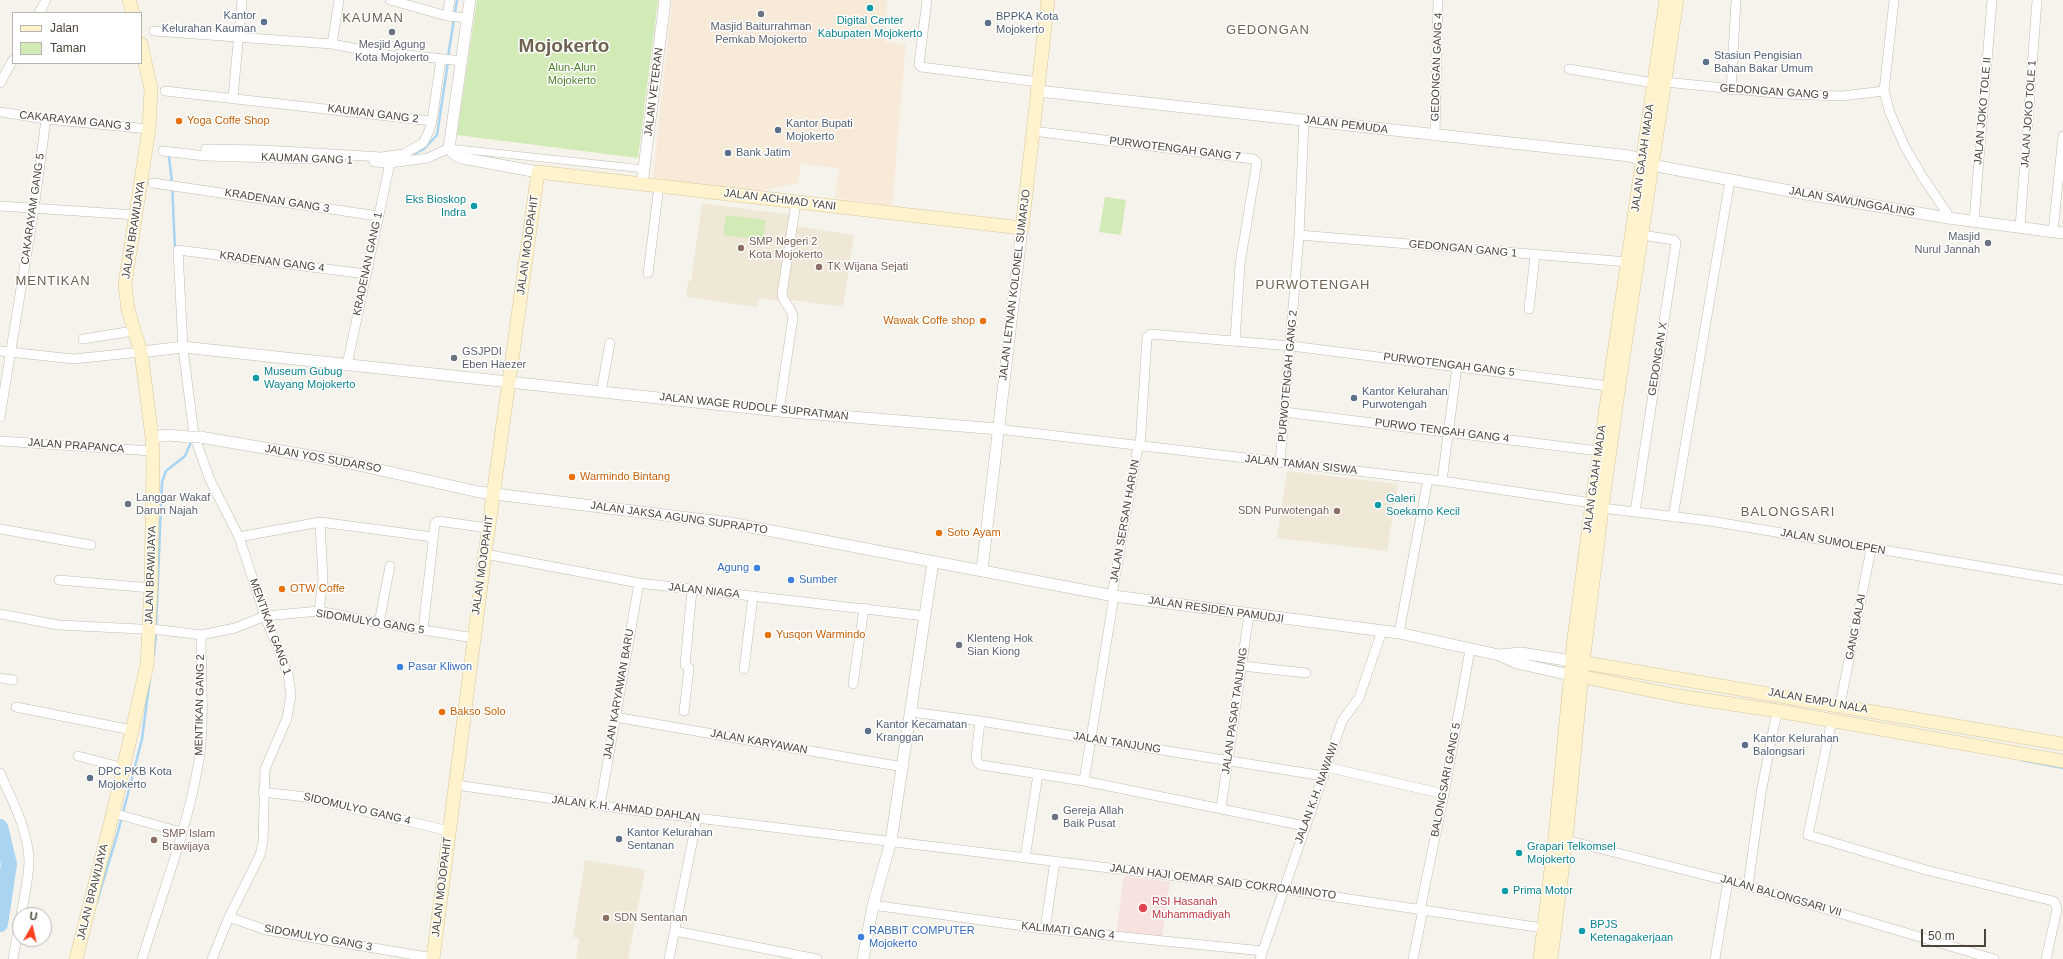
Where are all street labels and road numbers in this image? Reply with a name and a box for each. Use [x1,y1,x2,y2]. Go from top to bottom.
street label: GEDONGAN GANG 4 [1429,12,1445,122]
street label: JALAN VETERAN [642,47,666,137]
street label: JALAN JOKO TOLE II [1972,57,1994,165]
street label: JALAN JOKO TOLE 1 [2019,60,2039,168]
street label: GEDONGAN GANG 9 [1719,82,1829,102]
street label: KAUMAN GANG 2 [327,102,419,126]
street label: JALAN GAJAH MADA [1629,103,1657,213]
street label: CAKARAYAM GANG 3 [19,109,131,133]
street label: JALAN PEMUDA [1303,113,1389,137]
street label: PURWOTENGAH GANG 7 [1108,134,1242,164]
street label: KAUMAN GANG 1 [261,151,353,167]
street label: CAKARAYAM GANG 5 [19,153,47,265]
street label: JALAN BRAWIJAYA [120,180,148,280]
street label: JALAN SAWUNGGALING [1788,184,1916,220]
street label: KRADENAN GANG 3 [224,186,330,216]
street label: JALAN ACHMAD YANI [723,187,837,213]
street label: JALAN LETNAN KOLONEL SUMARJO [997,189,1033,381]
street label: JALAN MOJOPAHIT [514,194,542,296]
street label: KRADENAN GANG 1 [351,211,385,317]
street label: GEDONGAN GANG 1 [1408,238,1518,260]
street label: KRADENAN GANG 4 [219,249,325,275]
street label: PURWOTENGAH GANG 2 [1276,309,1300,443]
street label: GEDONGAN X [1646,321,1670,397]
street label: PURWOTENGAH GANG 5 [1382,350,1516,380]
street label: JALAN WAGE RUDOLF SUPRATMAN [659,391,849,423]
street label: PURWO TENGAH GANG 4 [1374,416,1510,446]
street label: JALAN GAJAH MADA [1581,424,1609,534]
street label: JALAN PRAPANCA [27,436,125,456]
street label: JALAN YOS SUDARSO [264,442,382,476]
street label: JALAN TAMAN SISWA [1244,453,1358,477]
street label: JALAN SERSAN HARUN [1108,458,1142,584]
street label: JALAN JAKSA AGUNG SUPRAPTO [590,499,768,537]
street label: JALAN MOJOPAHIT [469,514,497,616]
street label: JALAN BRAWIJAYA [143,525,159,625]
street label: JALAN SUMOLEPEN [1779,526,1887,558]
street label: MENTIKAN GANG 1 [246,577,294,677]
street label: JALAN NIAGA [668,581,740,601]
street label: GANG BALAI [1843,593,1869,661]
street label: JALAN RESIDEN PAMUDJI [1147,594,1285,626]
street label: SIDOMULYO GANG 5 [315,607,425,637]
street label: JALAN KARYAWAN BARU [601,628,637,760]
street label: JALAN PASAR TANJUNG [1220,647,1250,775]
street label: MENTIKAN GANG 2 [193,654,207,756]
street label: JALAN EMPU NALA [1767,686,1869,716]
street label: BALONGSARI GANG 5 [1428,722,1464,838]
street label: JALAN KARYAWAN [709,727,809,757]
street label: JALAN TANJUNG [1072,730,1162,756]
street label: JALAN K.H. NAWAWI [1293,740,1341,846]
street label: SIDOMULYO GANG 4 [302,790,412,828]
street label: JALAN K.H. AHMAD DAHLAN [551,793,701,825]
street label: JALAN MOJOPAHIT [429,836,455,938]
street label: JALAN BRAWIJAYA [75,842,111,942]
street label: JALAN HAJI OEMAR SAID COKROAMINOTO [1109,862,1337,902]
street label: JALAN BALONGSARI VII [1719,872,1843,920]
street label: KALIMATI GANG 4 [1021,920,1115,942]
street label: SIDOMULYO GANG 3 [263,922,373,954]

